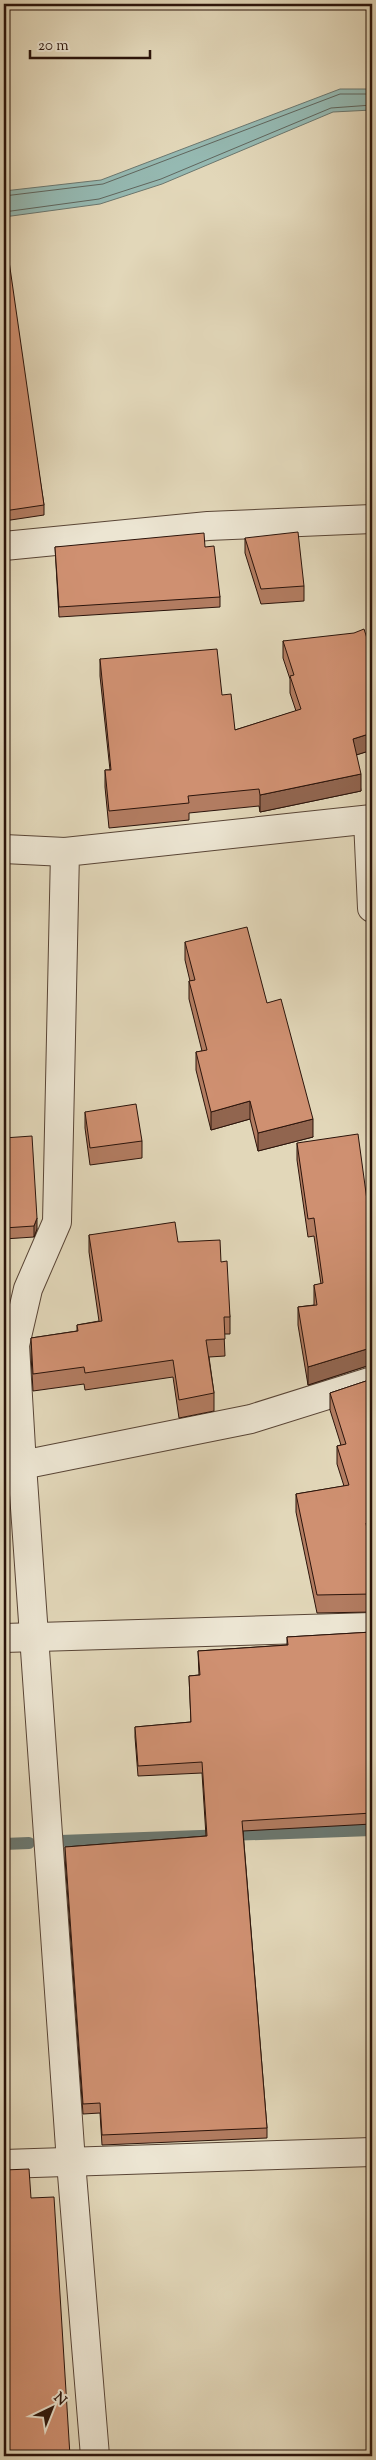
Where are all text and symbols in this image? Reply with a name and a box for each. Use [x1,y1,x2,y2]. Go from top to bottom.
scale bar [30,28,150,60]
text: 20 m [38,36,69,57]
north arrow [28,2382,78,2432]
text: N [49,2389,70,2411]

